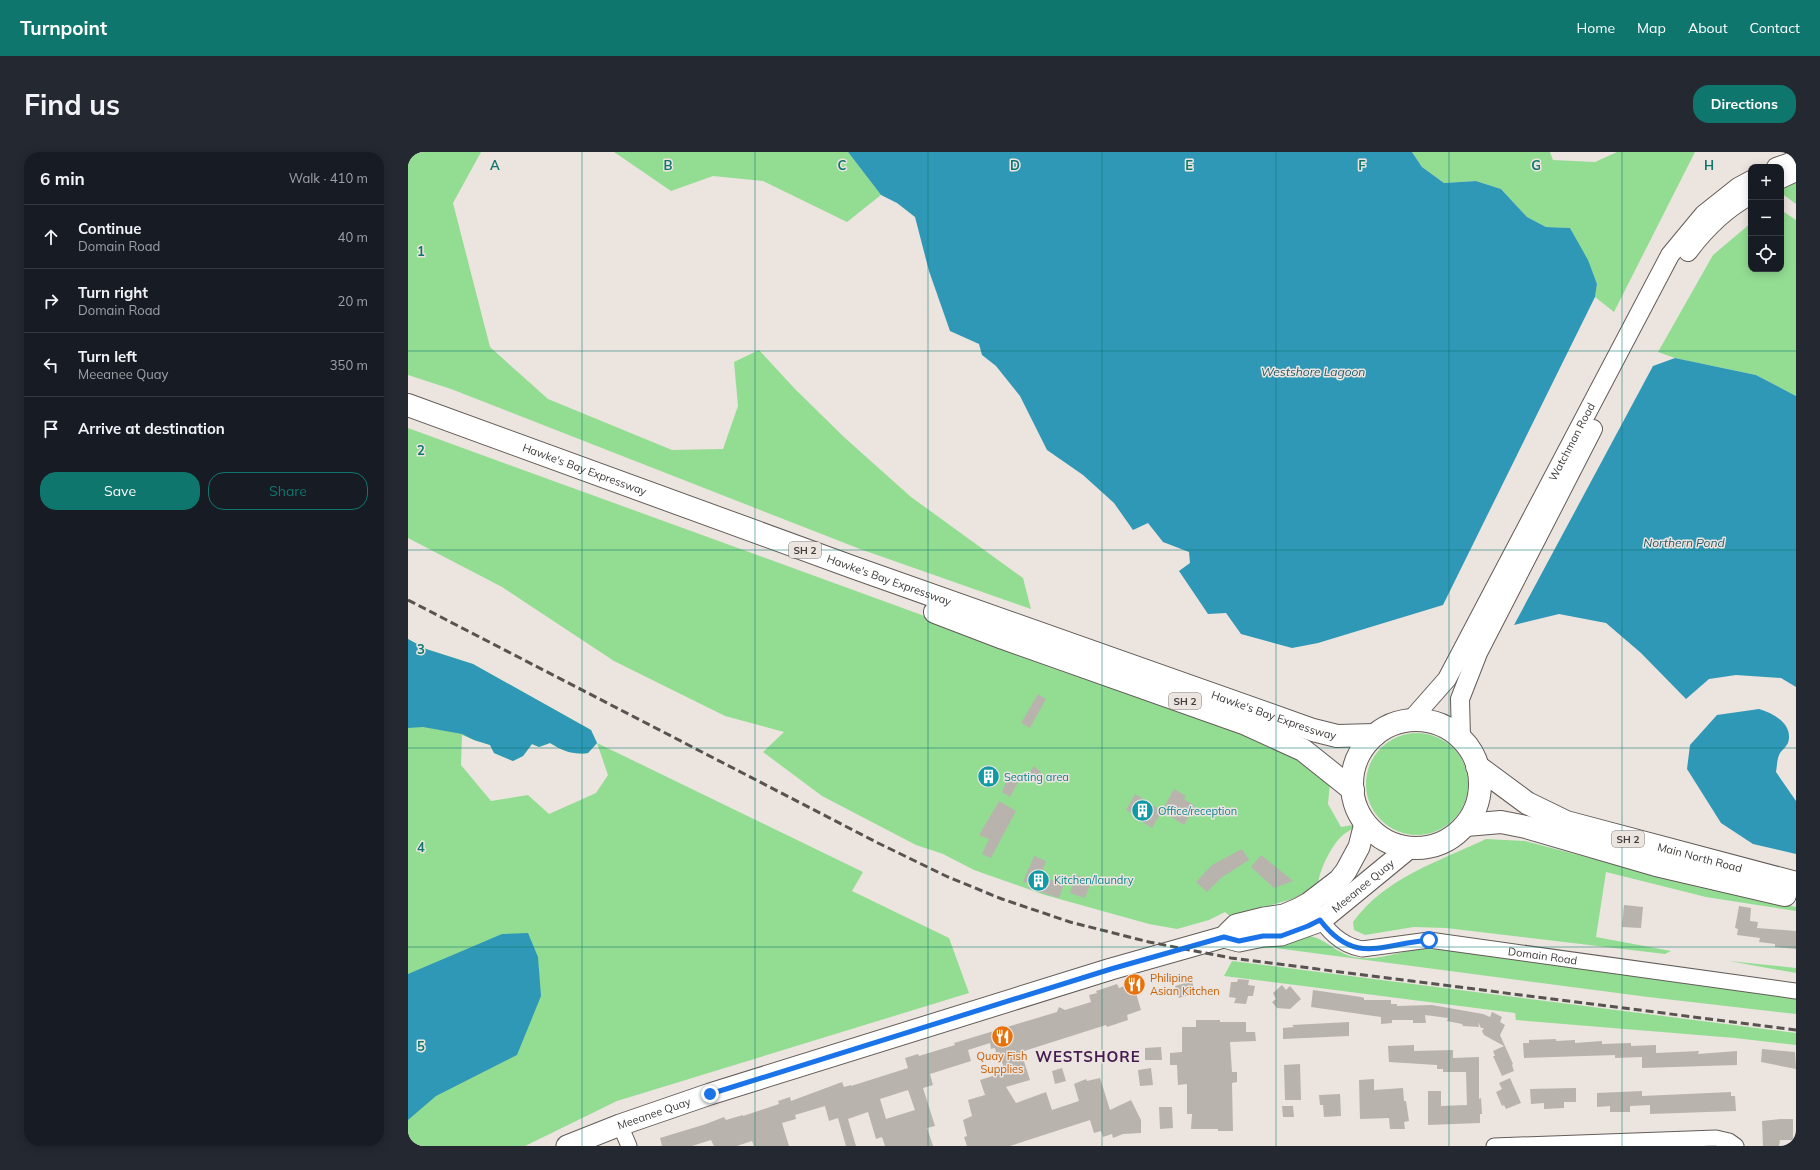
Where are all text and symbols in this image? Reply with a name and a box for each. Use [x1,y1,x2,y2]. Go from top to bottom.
text: Turnpoint [20,16,107,40]
text: Home [1576,19,1615,37]
text: Map [1637,19,1666,37]
text: About [1688,19,1728,37]
text: Contact [1750,19,1800,37]
button: Directions [1693,85,1796,123]
text: Find us [24,87,120,122]
text: A [490,157,500,173]
text: B [664,157,673,173]
text: C [838,157,847,173]
text: D [1010,157,1020,173]
text: E [1185,157,1193,173]
text: F [1358,157,1366,173]
text: G [1531,157,1541,173]
text: H [1704,157,1714,173]
map controls [1748,164,1784,272]
button: + [1748,164,1784,200]
text: 6 min [40,168,85,189]
text: Walk · 410 m [289,170,368,186]
button: − [1748,200,1784,236]
text: Continue [78,219,141,238]
icon: ahead [40,226,62,248]
text: 40 m [338,229,368,245]
button: locate [1748,236,1784,272]
text: Domain Road [78,238,160,254]
text: 1 [417,243,425,259]
text: Turn right [78,283,148,302]
icon: right [40,290,62,312]
text: 20 m [338,293,368,309]
text: Domain Road [78,302,160,318]
text: Turn left [78,347,137,366]
icon: left [40,354,62,376]
text: 350 m [330,357,368,373]
water label: Westshore Lagoon [1261,364,1365,379]
text: Meeanee Quay [78,366,168,382]
street label: Watchman Road [1545,400,1598,483]
icon: arrive [40,418,62,440]
text: Arrive at destination [78,419,225,438]
street label: Hawke's Bay Expressway [521,440,649,499]
text: 2 [417,442,425,458]
button: Save [40,472,200,510]
button: Share [208,472,368,510]
water label: Northern Pond [1643,535,1725,550]
road number: SH 2 [789,542,821,558]
street label: Hawke's Bay Expressway [825,551,953,609]
text: 3 [417,641,425,657]
street label: Hawke's Bay Expressway [1210,688,1338,743]
road number: SH 2 [1169,693,1201,709]
building icon: Seating area [976,764,1002,790]
place label: Seating area [1004,770,1069,784]
building icon: Office/reception [1129,798,1155,824]
place label: Office/reception [1158,804,1237,818]
road number: SH 2 [1612,831,1644,847]
text: 4 [417,839,425,855]
street label: Main North Road [1656,840,1744,875]
street label: Meeanee Quay [1329,856,1397,915]
building icon: Kitchen/laundry [1025,867,1051,893]
place label: Kitchen/laundry [1054,873,1134,887]
route start [1420,931,1438,949]
street label: Domain Road [1507,944,1578,968]
restaurant icon: Philipine Asian Kitchen [1121,971,1147,997]
place label: Philipine Asian Kitchen [1150,971,1220,998]
restaurant icon: Quay Fish Supplies [989,1023,1015,1049]
text: 5 [417,1038,425,1054]
district label: WESTSHORE [1035,1047,1141,1066]
place label: Quay Fish Supplies [977,1049,1027,1076]
route end [701,1085,719,1103]
street label: Meeanee Quay [616,1094,693,1132]

